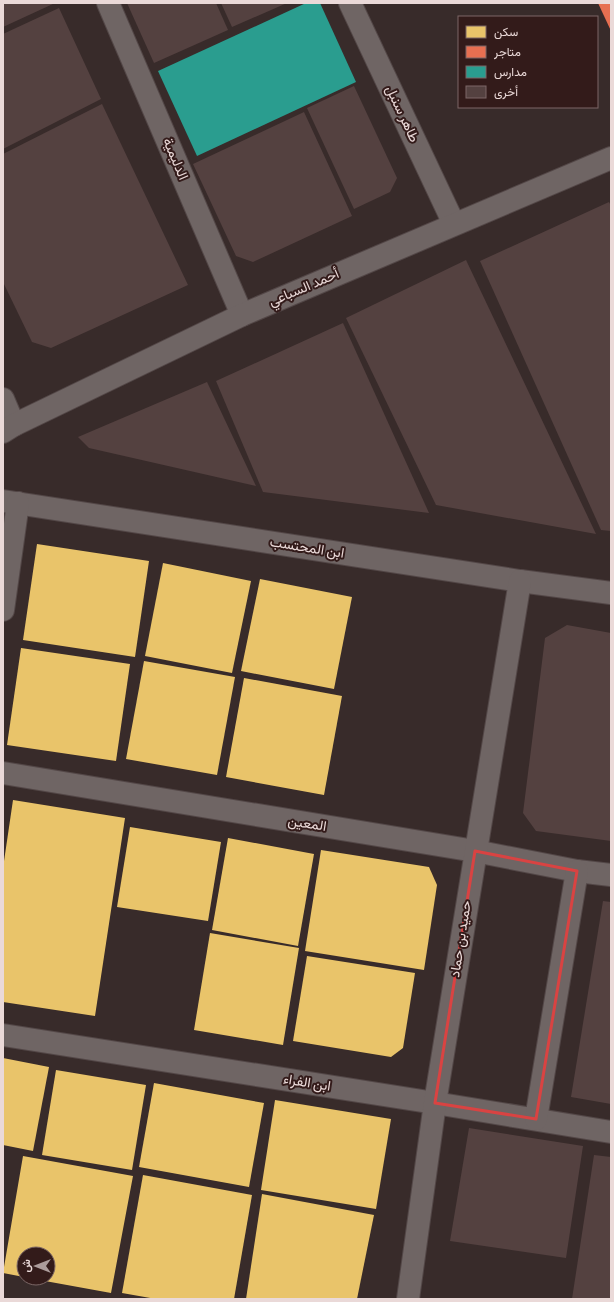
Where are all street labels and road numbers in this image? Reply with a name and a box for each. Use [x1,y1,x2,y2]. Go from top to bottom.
street label: طاهر سنبل [380,82,424,146]
street label: الدليمية [157,135,193,183]
street label: أحمد السباعي [266,264,343,313]
street label: ابن المحتسب [268,532,346,564]
street label: المعين [286,811,328,837]
street label: حميد بن حماد [445,899,477,979]
street label: ابن الفراء [282,1069,332,1097]

